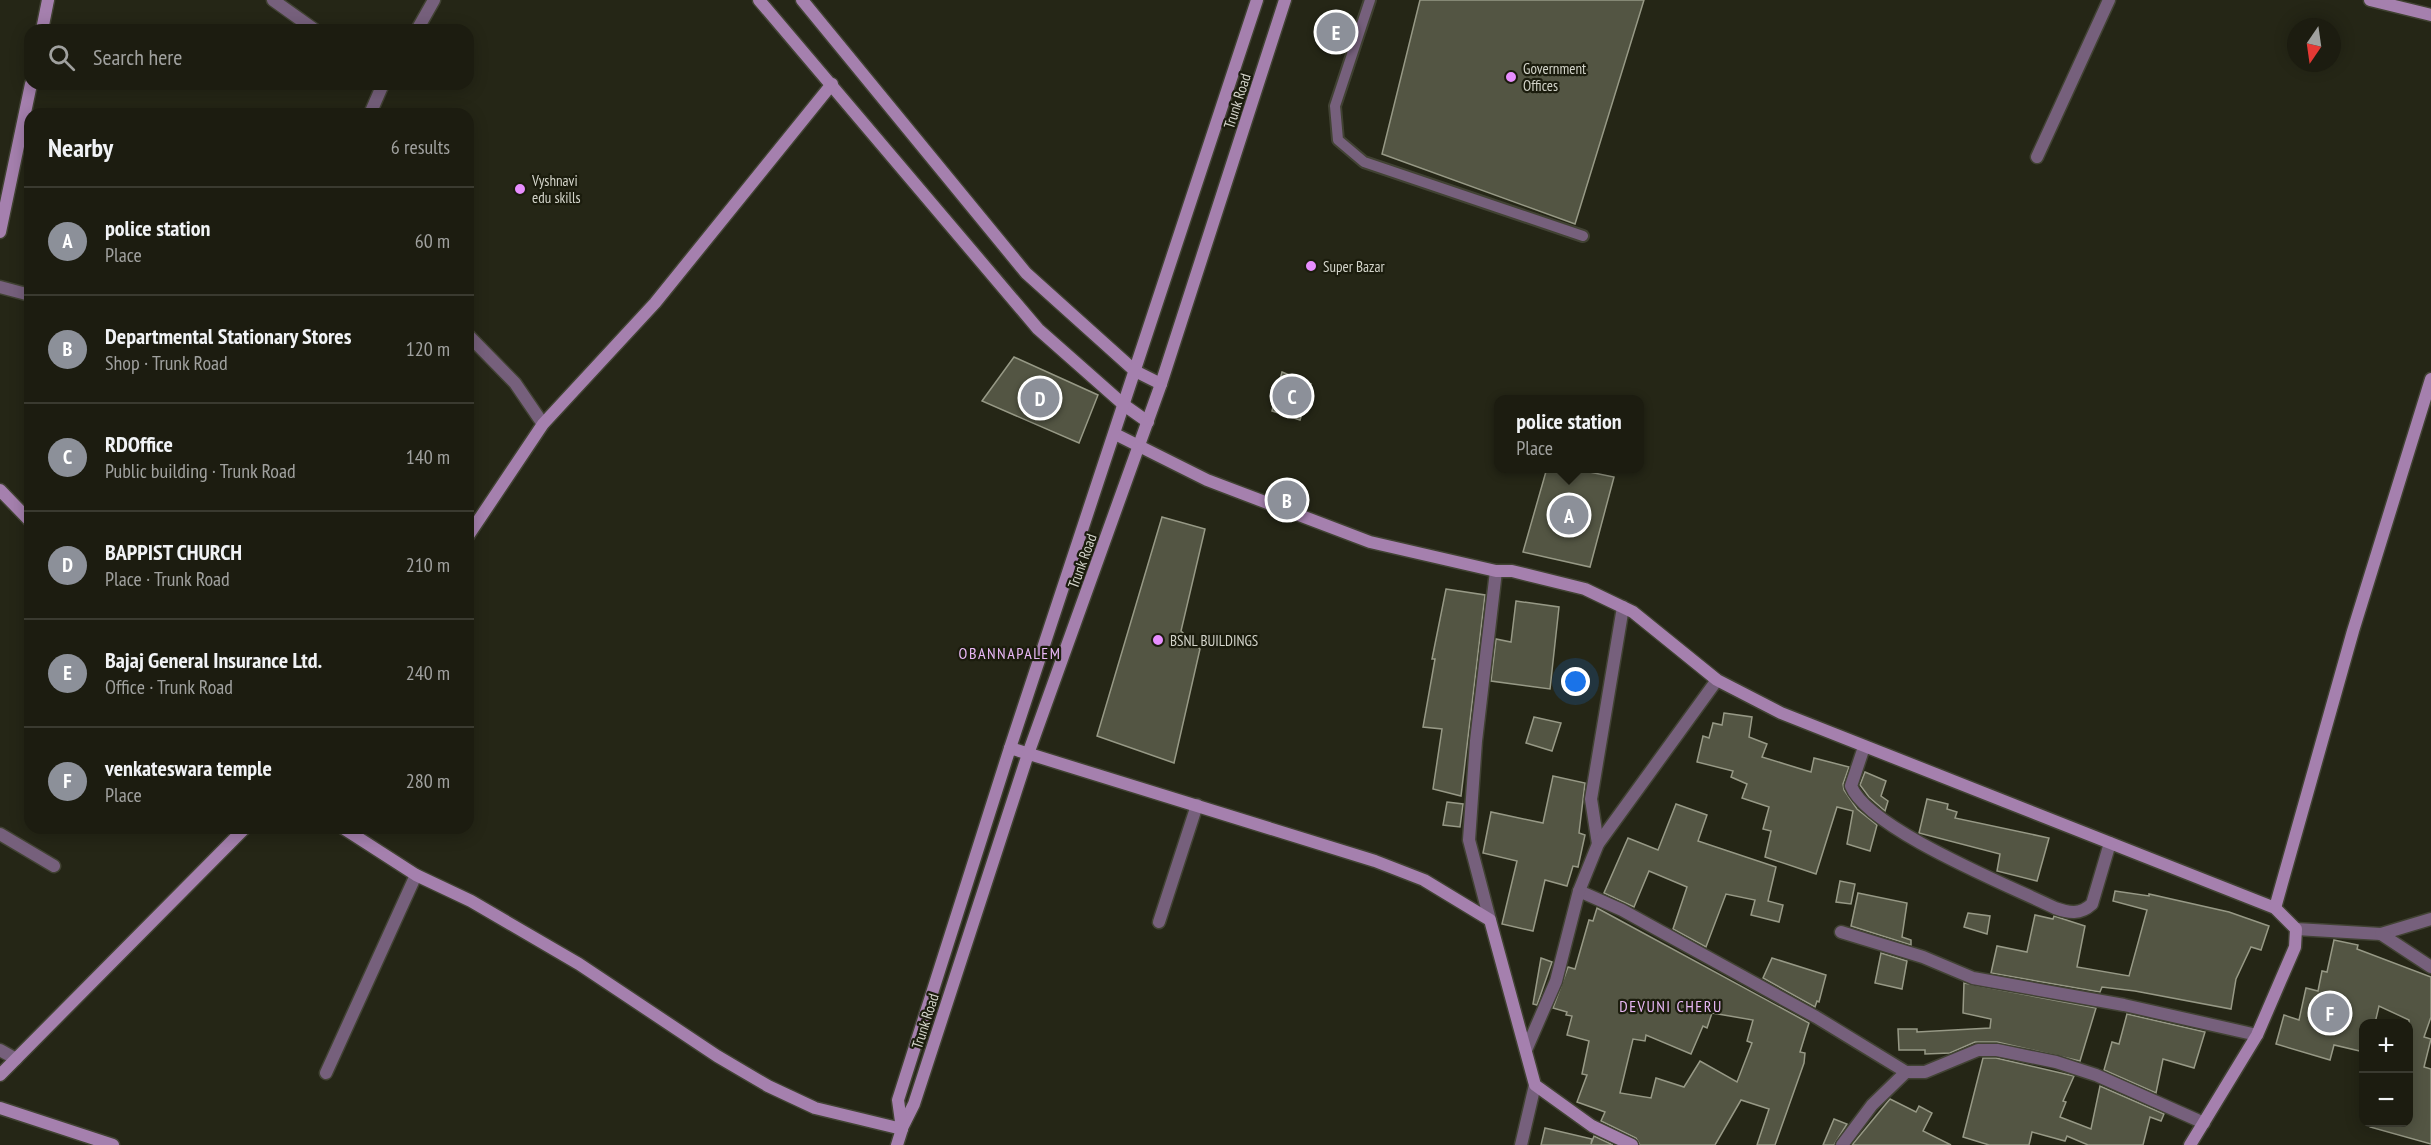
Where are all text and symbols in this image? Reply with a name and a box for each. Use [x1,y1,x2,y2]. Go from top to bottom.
pin: E [1316,9,1356,54]
north arrow [2287,18,2341,72]
search box [24,24,474,90]
icon: search [45,41,78,74]
text: Search here [93,43,182,71]
place label: Government Offices [1523,59,1586,95]
marker: Government Offices [1504,70,1518,84]
street label: Trunk Road [1219,71,1255,131]
text: Nearby [48,131,113,164]
text: 6 results [391,134,450,160]
place label: Vyshnavi edu skills [531,171,581,207]
marker: Vyshnavi edu skills [513,182,527,196]
text: police station [105,214,210,242]
text: A [62,228,73,254]
text: 60 m [415,228,450,254]
text: Place [105,242,142,268]
place label: Super Bazar [1323,257,1385,276]
marker: Super Bazar [1304,259,1318,273]
text: Departmental Stationary Stores [105,322,352,350]
text: B [63,336,72,362]
text: 120 m [406,336,450,362]
text: Shop · Trunk Road [105,350,228,376]
pin: C [1272,374,1312,418]
pin: D [1020,376,1060,420]
popup [1494,395,1644,473]
text: police station [1516,407,1622,435]
text: RDOffice [105,430,173,458]
text: Place [1516,435,1553,461]
text: C [63,444,72,470]
text: 140 m [406,444,450,470]
text: Public building · Trunk Road [105,458,296,484]
pin: B [1268,478,1306,522]
pin: A [1550,492,1588,538]
street label: Trunk Road [1063,531,1101,591]
text: BAPPIST CHURCH [105,538,242,566]
text: D [62,552,73,578]
text: 210 m [406,552,450,578]
text: Place · Trunk Road [105,566,230,592]
place label: BSNL BUILDINGS [1170,631,1258,650]
marker: BSNL BUILDINGS [1151,633,1165,647]
district label: OBANNAPALEM [959,643,1061,663]
text: Bajaj General Insurance Ltd. [105,646,322,674]
text: E [63,660,72,686]
text: 240 m [406,660,450,686]
your location [1561,667,1590,696]
text: Office · Trunk Road [105,674,233,700]
text: venkateswara temple [105,754,272,782]
text: F [63,768,72,794]
text: 280 m [406,768,450,794]
text: Place [105,782,142,808]
pin: F [2310,990,2350,1036]
street label: Trunk Road [907,991,943,1051]
district label: DEVUNI CHERU [1619,996,1723,1016]
map controls [2359,1019,2413,1127]
button: + [2359,1019,2413,1073]
button: − [2359,1073,2413,1127]

